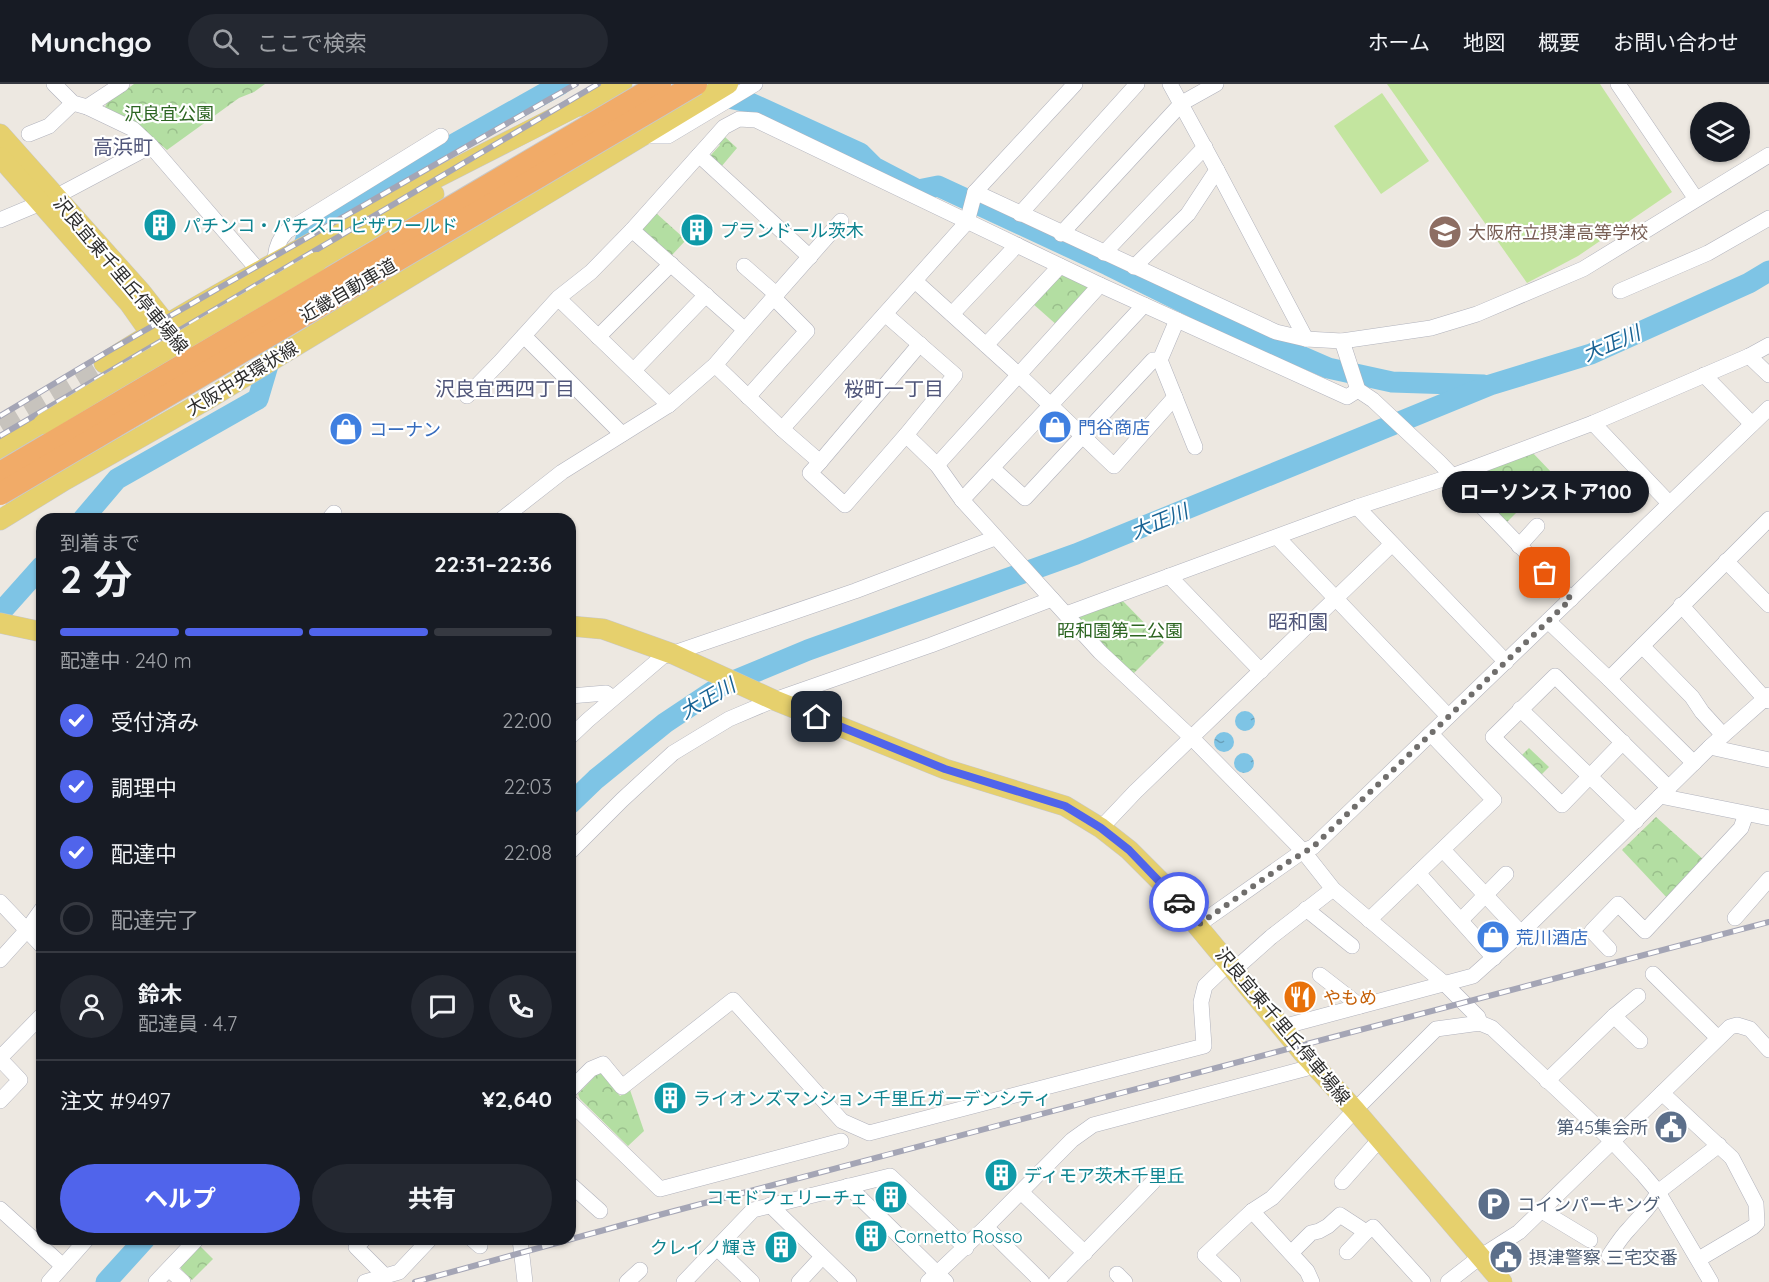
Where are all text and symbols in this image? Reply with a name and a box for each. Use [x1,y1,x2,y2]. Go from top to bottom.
search box [188,14,608,68]
text: Munchgo [30,24,152,59]
icon: search [209,25,242,58]
text: ここで検索 [257,29,367,57]
text: ホーム [1368,29,1430,55]
text: 地図 [1463,29,1505,55]
text: 概要 [1538,29,1580,55]
text: お問い合わせ [1613,29,1739,55]
park label: 沢良宜公園 [124,102,214,125]
map controls [1690,102,1750,162]
button: layers [1690,102,1750,162]
district label: 高浜町 [93,134,153,159]
street label: 沢良宜東千里丘停車場線 [49,192,193,358]
building icon: パチンコ・パチスロ ビザワールド [142,207,178,243]
building icon: プランドール茨木 [679,212,715,248]
place label: パチンコ・パチスロ ビザワールド [183,214,458,237]
school or university icon: 大阪府立摂津高等学校 [1427,214,1463,250]
place label: プランドール茨木 [720,219,864,242]
place label: 大阪府立摂津高等学校 [1468,221,1648,244]
street label: 近畿自動車道 [295,253,401,327]
water label: 大正川 [1579,319,1645,366]
street label: 大阪中央環状線 [182,336,302,420]
district label: 沢良宜西四丁目 [435,376,575,401]
district label: 桜町一丁目 [844,376,944,401]
shop icon: 門谷商店 [1037,409,1073,445]
shop icon: コーナン [328,411,364,447]
place label: 門谷商店 [1078,416,1150,439]
place label: コーナン [369,418,441,441]
callout: ローソンストア100 [1442,471,1648,513]
text: ローソンストア100 [1460,479,1631,504]
water label: 大正川 [1127,497,1193,544]
text: 到着まで [60,530,140,555]
pin [1519,547,1570,598]
text: 22:31–22:36 [434,550,552,578]
text: 2 分 [60,554,132,603]
icon: bag [1528,556,1561,589]
district label: 昭和園 [1268,609,1328,634]
park label: 昭和園第二公園 [1057,619,1183,642]
text: 配達中 · 240 m [60,648,192,673]
water label: 大正川 [675,671,741,724]
pin [791,691,842,742]
icon: home [800,700,833,733]
icon: check [60,704,93,737]
text: 受付済み [111,708,199,736]
text: 22:00 [502,708,552,733]
icon: check [60,770,93,803]
text: 調理中 [111,774,177,802]
text: 22:03 [504,774,552,799]
icon: check [60,836,93,869]
text: 配達中 [111,840,177,868]
text: 22:08 [503,840,552,865]
courier [1149,872,1209,932]
icon: car [1163,886,1196,919]
text: 配達完了 [111,906,199,934]
shop icon: 荒川酒店 [1475,919,1511,955]
place label: 荒川酒店 [1516,926,1588,949]
street label: 沢良宜東千里丘停車場線 [1211,943,1355,1109]
button: person [60,975,123,1038]
button: chat [411,975,474,1038]
button: phone [489,975,552,1038]
restaurant icon: やもめ [1282,979,1318,1015]
text: 鈴木 [138,980,182,1008]
place label: やもめ [1323,986,1377,1009]
text: 配達員 · 4.7 [138,1011,237,1036]
building icon: ライオンズマンション千里丘ガーデンシティ [652,1080,688,1116]
text: ¥2,640 [482,1085,552,1113]
text: 注文 #9497 [60,1087,171,1115]
place label: ライオンズマンション千里丘ガーデンシティ [693,1087,1052,1110]
public building icon: 第45集会所 [1653,1109,1689,1145]
place label: 第45集会所 [1557,1116,1648,1139]
building icon: ディモア茨木千里丘 [983,1157,1019,1193]
button: ヘルプ [60,1164,300,1233]
button: 共有 [312,1164,552,1233]
place label: ディモア茨木千里丘 [1024,1164,1185,1187]
building icon: コモドフェリーチェ [873,1179,909,1215]
place label: コモドフェリーチェ [706,1186,868,1209]
parking icon: コインパーキング [1476,1186,1512,1222]
place label: コインパーキング [1517,1193,1660,1216]
building icon: Cornetto Rosso [853,1218,889,1254]
place label: Cornetto Rosso [894,1225,1023,1248]
building icon: クレイノ輝き [763,1229,799,1265]
place label: クレイノ輝き [650,1236,758,1259]
public building icon: 摂津警察 三宅交番 [1488,1239,1524,1275]
place label: 摂津警察 三宅交番 [1529,1246,1678,1269]

